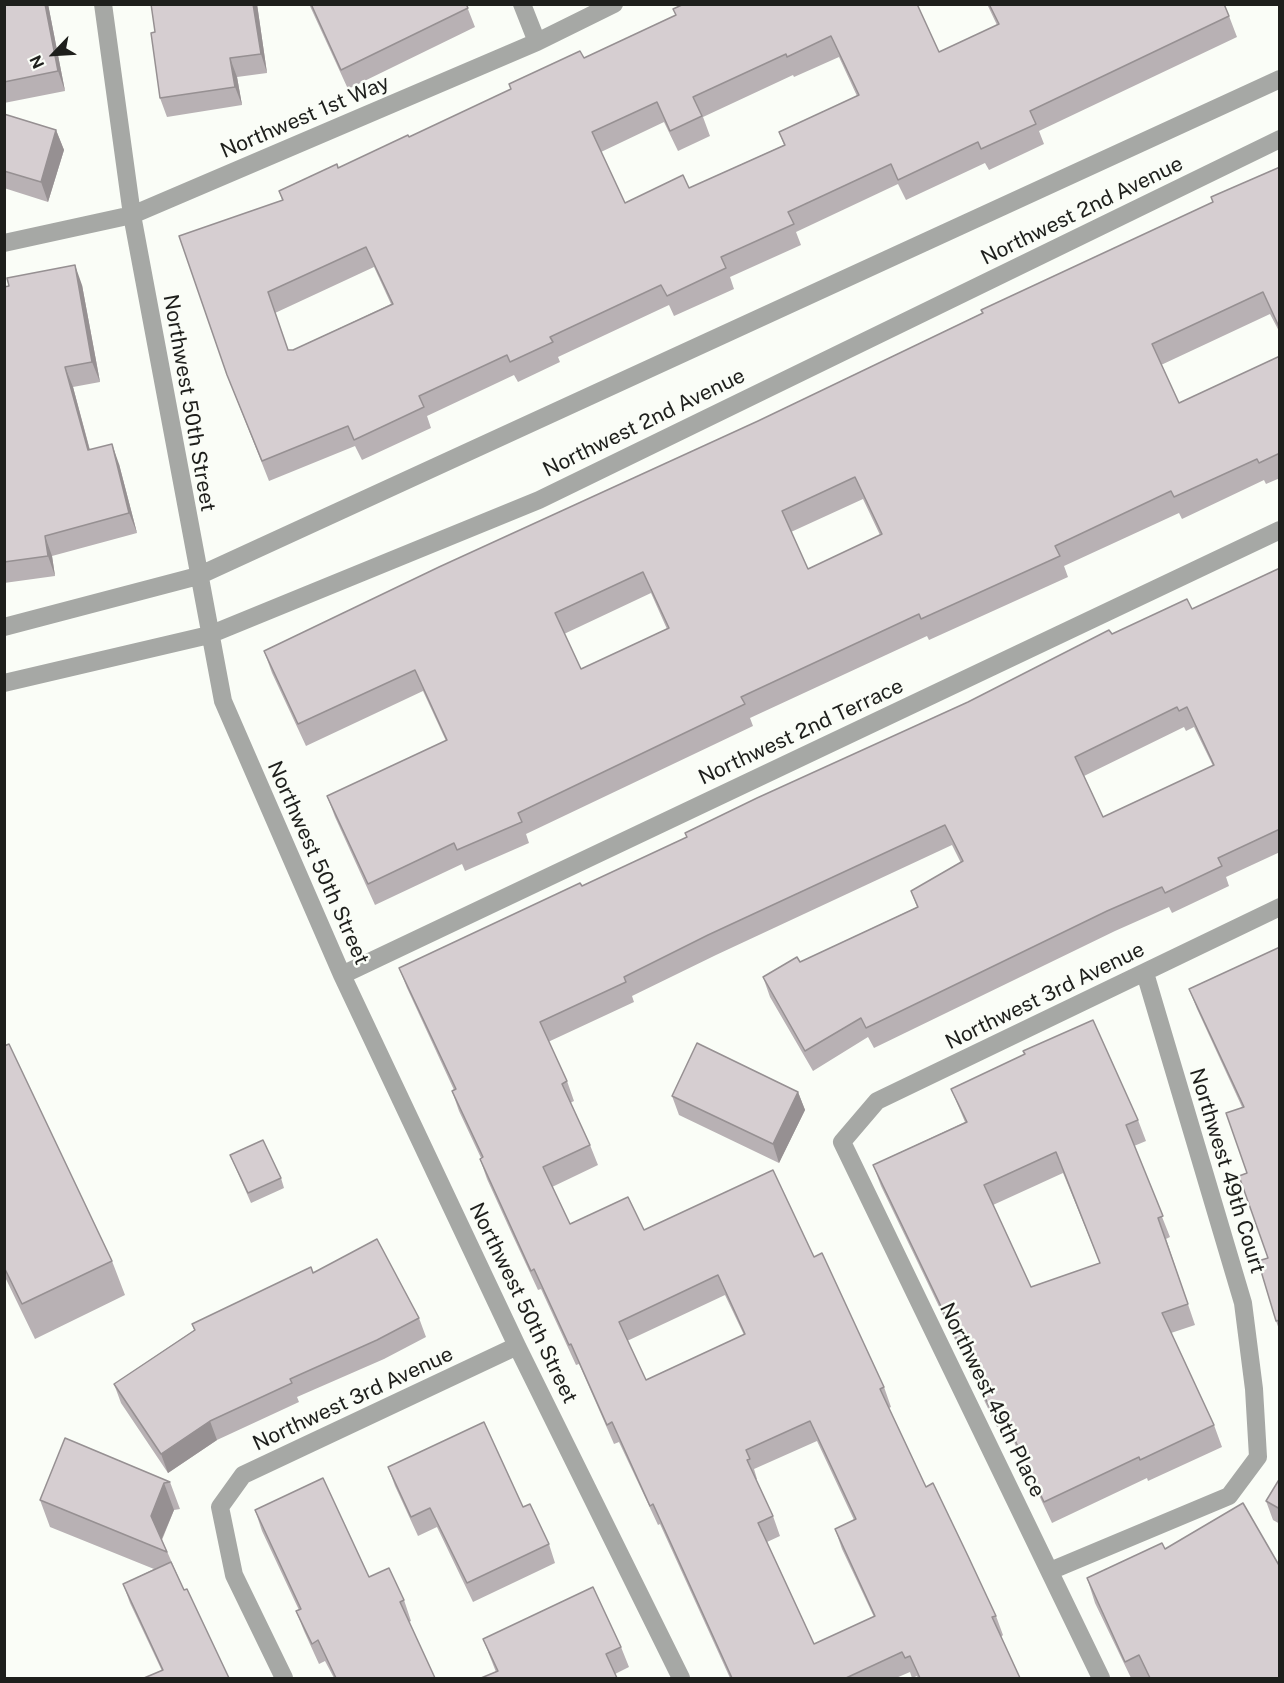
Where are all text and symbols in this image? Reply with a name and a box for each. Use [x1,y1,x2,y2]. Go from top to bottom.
north arrow [24,24,84,84]
text: N [26,52,48,72]
street label: Northwest 1st Way [217,70,393,164]
street label: Northwest 2nd Avenue [977,151,1187,271]
street label: Northwest 50th Street [157,292,221,514]
street label: Northwest 2nd Avenue [539,363,749,483]
street label: Northwest 2nd Terrace [695,673,907,791]
street label: Northwest 50th Street [262,757,374,969]
street label: Northwest 3rd Avenue [941,937,1149,1055]
street label: Northwest 49th Court [1184,1065,1270,1277]
street label: Northwest 50th Street [463,1199,583,1407]
street label: Northwest 49th Place [934,1299,1050,1501]
street label: Northwest 3rd Avenue [249,1342,457,1456]

